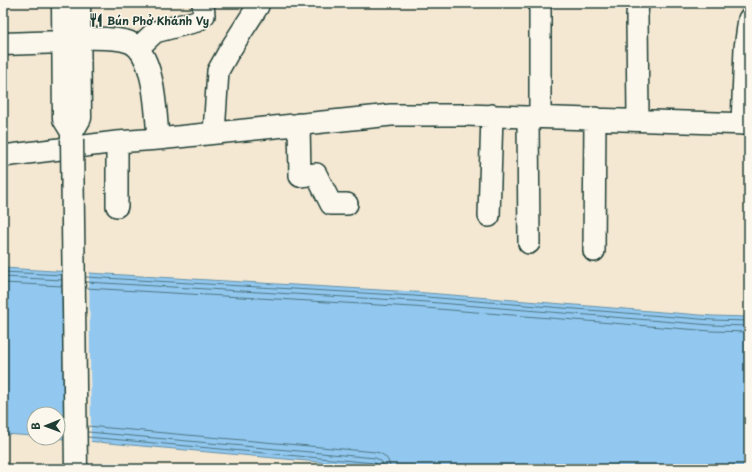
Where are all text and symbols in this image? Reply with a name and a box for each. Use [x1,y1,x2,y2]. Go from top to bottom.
restaurant icon: Bún Phở Khánh Vy [88,12,104,28]
place label: Bún Phở Khánh Vy [107,12,209,29]
north arrow [26,406,66,446]
text: B [27,422,44,430]

